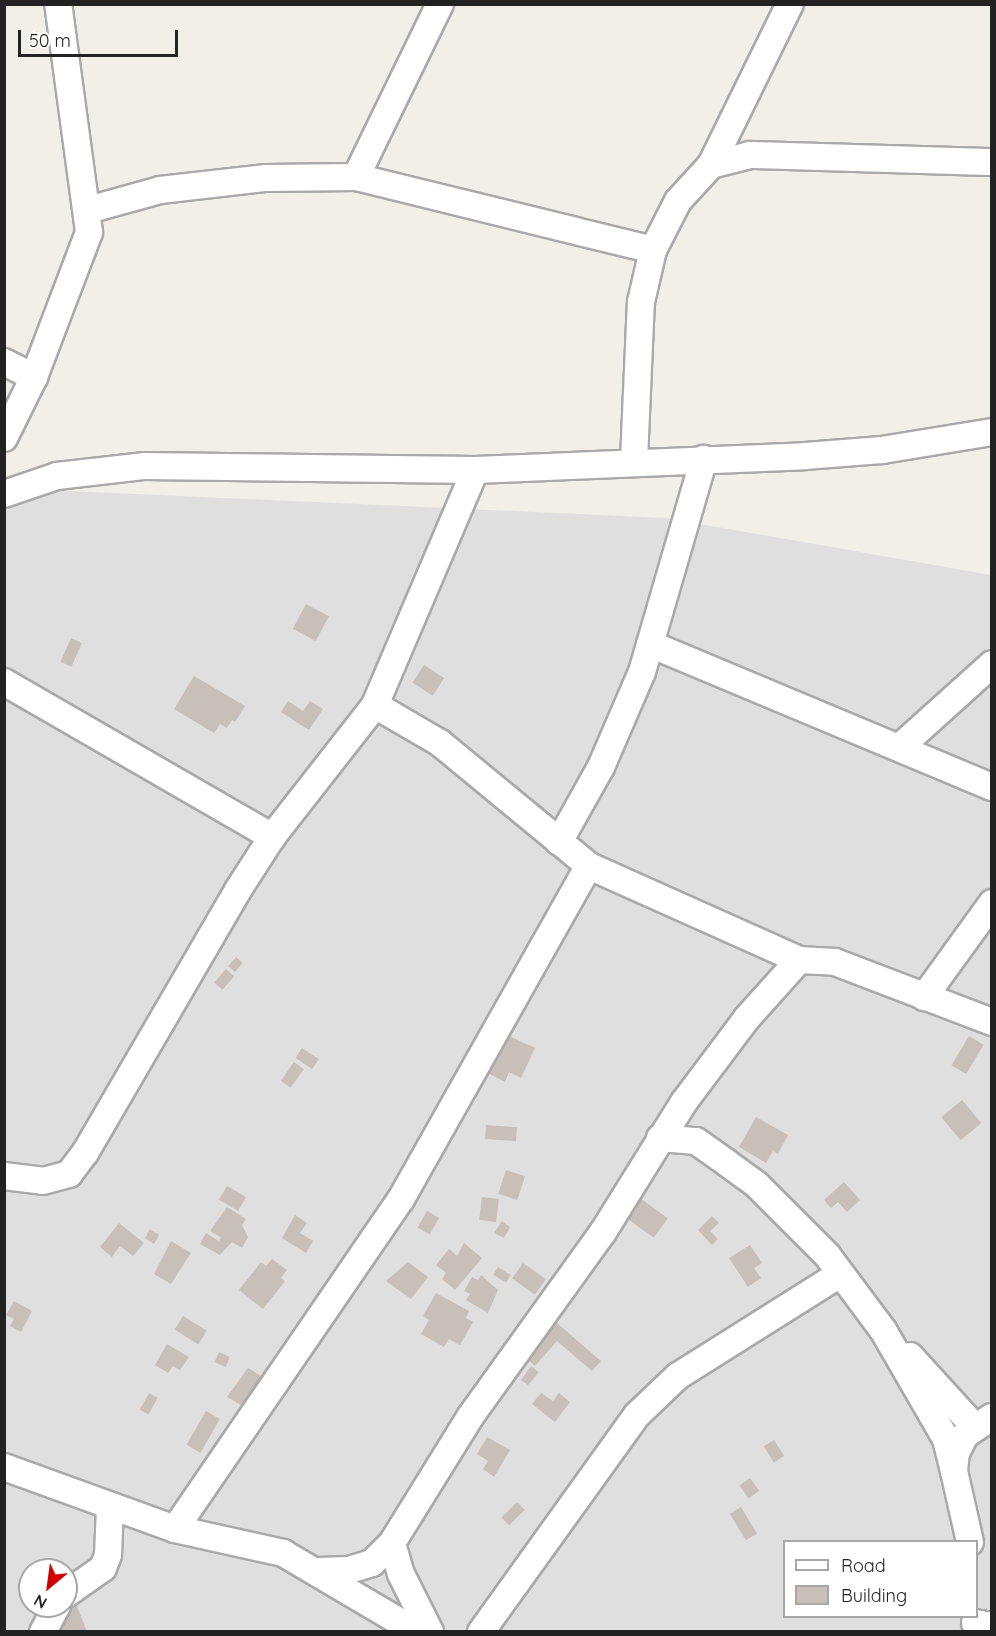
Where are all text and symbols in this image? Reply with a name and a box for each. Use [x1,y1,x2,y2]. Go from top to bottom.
scale bar [21,18,182,56]
text: 50 m [29,29,71,52]
legend [783,1540,978,1618]
text: Road [841,1554,886,1577]
north arrow [18,1558,78,1618]
text: Building [841,1584,907,1607]
text: N [30,1590,50,1614]

